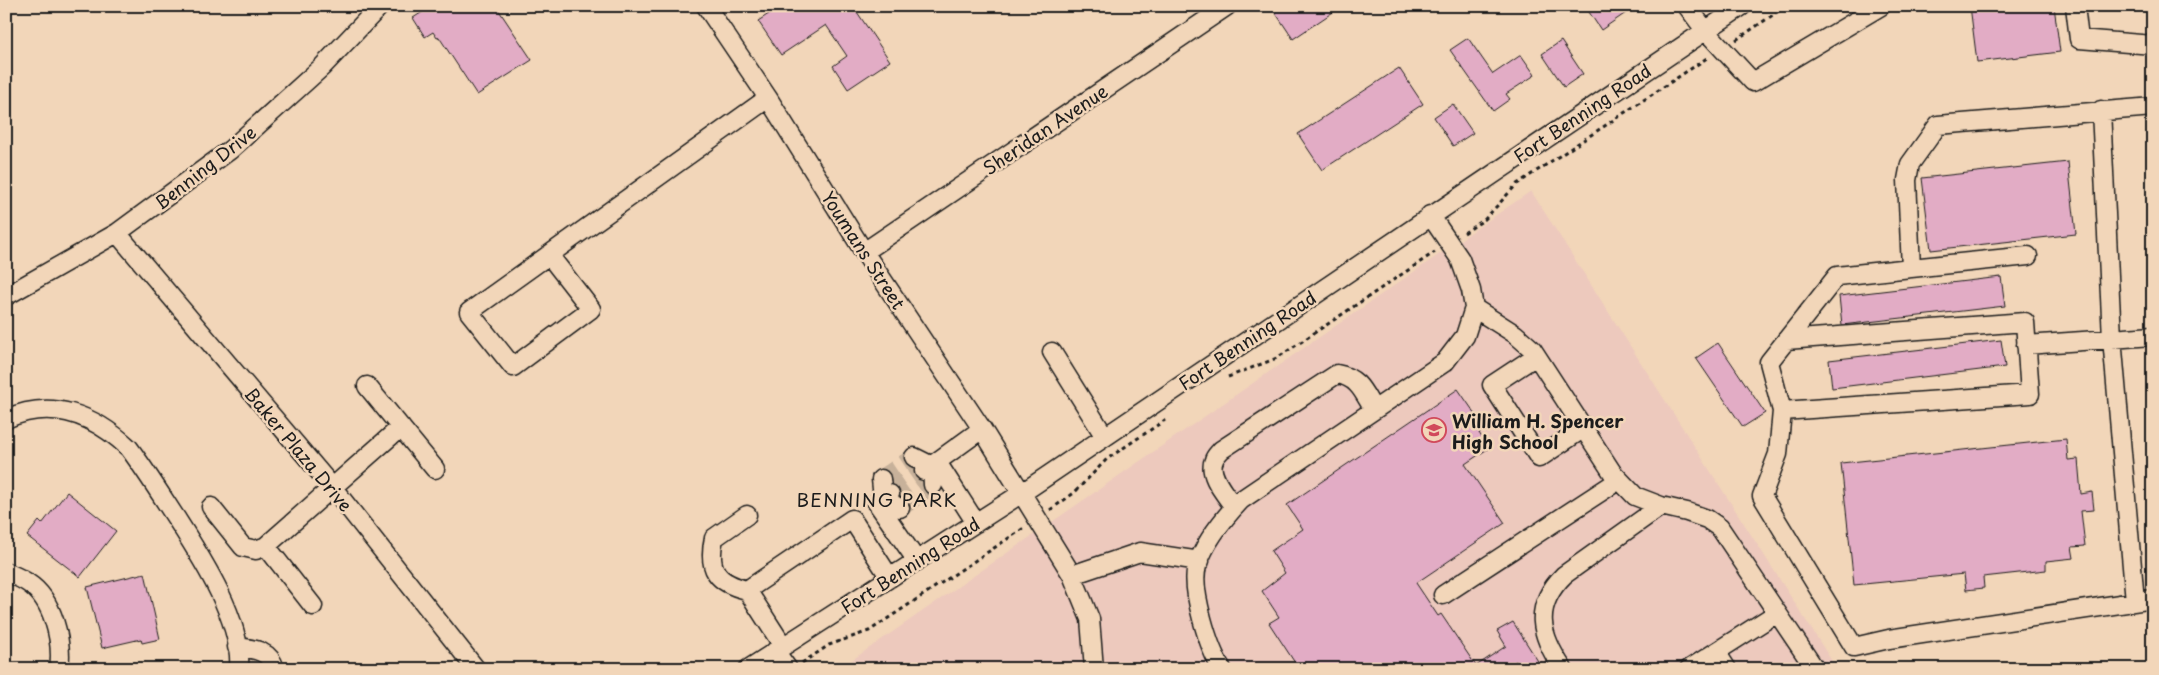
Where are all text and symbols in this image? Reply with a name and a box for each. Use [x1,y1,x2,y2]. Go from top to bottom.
street label: Fort Benning Road [1508,57,1656,169]
street label: Sheridan Avenue [977,77,1113,181]
street label: Benning Drive [148,119,262,215]
street label: Youmans Street [816,186,912,314]
street label: Fort Benning Road [1173,284,1321,396]
street label: Baker Plaza Drive [239,381,359,517]
place label: William H. Spencer High School [1452,407,1624,455]
school or university icon: William H. Spencer High School [1421,417,1447,443]
district label: BENNING PARK [796,485,958,513]
street label: Fort Benning Road [835,510,985,620]

